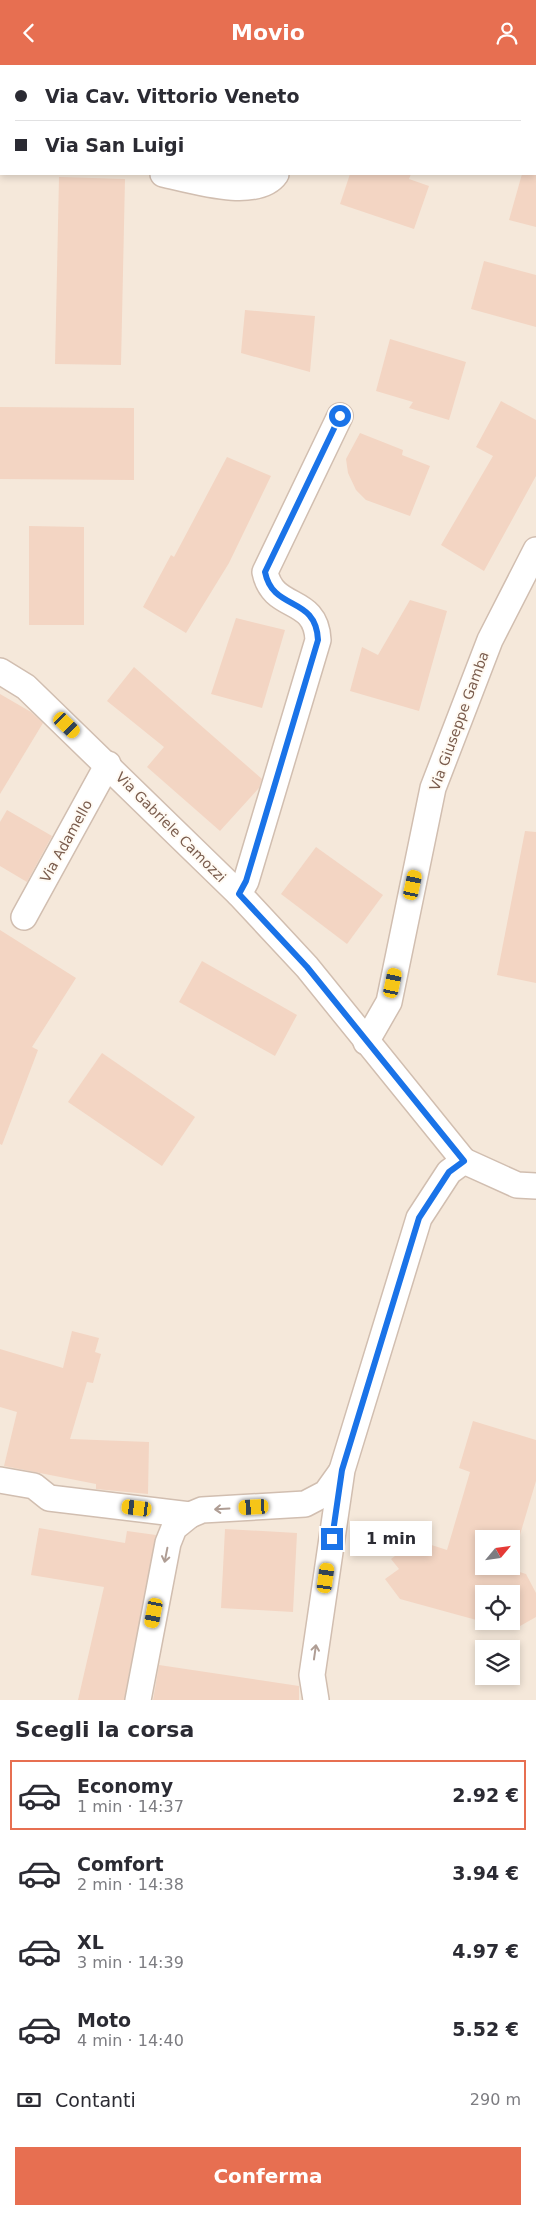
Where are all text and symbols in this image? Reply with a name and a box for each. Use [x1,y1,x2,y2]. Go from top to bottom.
icon: back [15,19,43,47]
icon: person [493,19,521,47]
text: Movio [231,20,305,45]
text: Via Cav. Vittorio Veneto [45,85,300,107]
text: Via San Luigi [45,134,184,156]
route start [329,405,351,427]
street label: Via Giuseppe Gamba [426,649,492,793]
car [50,709,83,741]
street label: Via Gabriele Camozzi [113,769,229,885]
street label: Via Adamello [37,797,95,885]
car [402,869,423,901]
car [382,967,403,999]
car [121,1499,152,1517]
car [238,1499,269,1515]
one-way arrow [214,1504,230,1513]
callout: 1 min [350,1521,432,1557]
route end [321,1528,343,1550]
text: 1 min [366,1529,416,1548]
north arrow [475,1530,520,1575]
map controls [475,1530,520,1685]
one-way arrow [160,1546,170,1562]
car [316,1562,335,1594]
button: locate [475,1585,520,1630]
car [143,1597,164,1629]
button: layers [475,1640,520,1685]
one-way arrow [310,1644,320,1660]
text: Scegli la corsa [15,1717,194,1742]
icon: car [17,1773,62,1818]
text: Economy [77,1775,173,1797]
text: 2.92 € [452,1784,519,1806]
text: 1 min · 14:37 [77,1797,184,1816]
icon: car [17,1851,62,1896]
text: Comfort [77,1853,164,1875]
text: 3.94 € [452,1862,519,1884]
text: 2 min · 14:38 [77,1875,184,1894]
icon: car [17,1929,62,1974]
text: XL [77,1931,104,1953]
text: 4.97 € [452,1940,519,1962]
text: 3 min · 14:39 [77,1953,184,1972]
icon: car [17,2007,62,2052]
text: Moto [77,2009,131,2031]
text: 5.52 € [452,2018,519,2040]
text: 4 min · 14:40 [77,2031,184,2050]
icon: cash [15,2086,43,2114]
text: Contanti [55,2089,136,2111]
text: 290 m [470,2090,521,2109]
button: Conferma [15,2147,521,2205]

